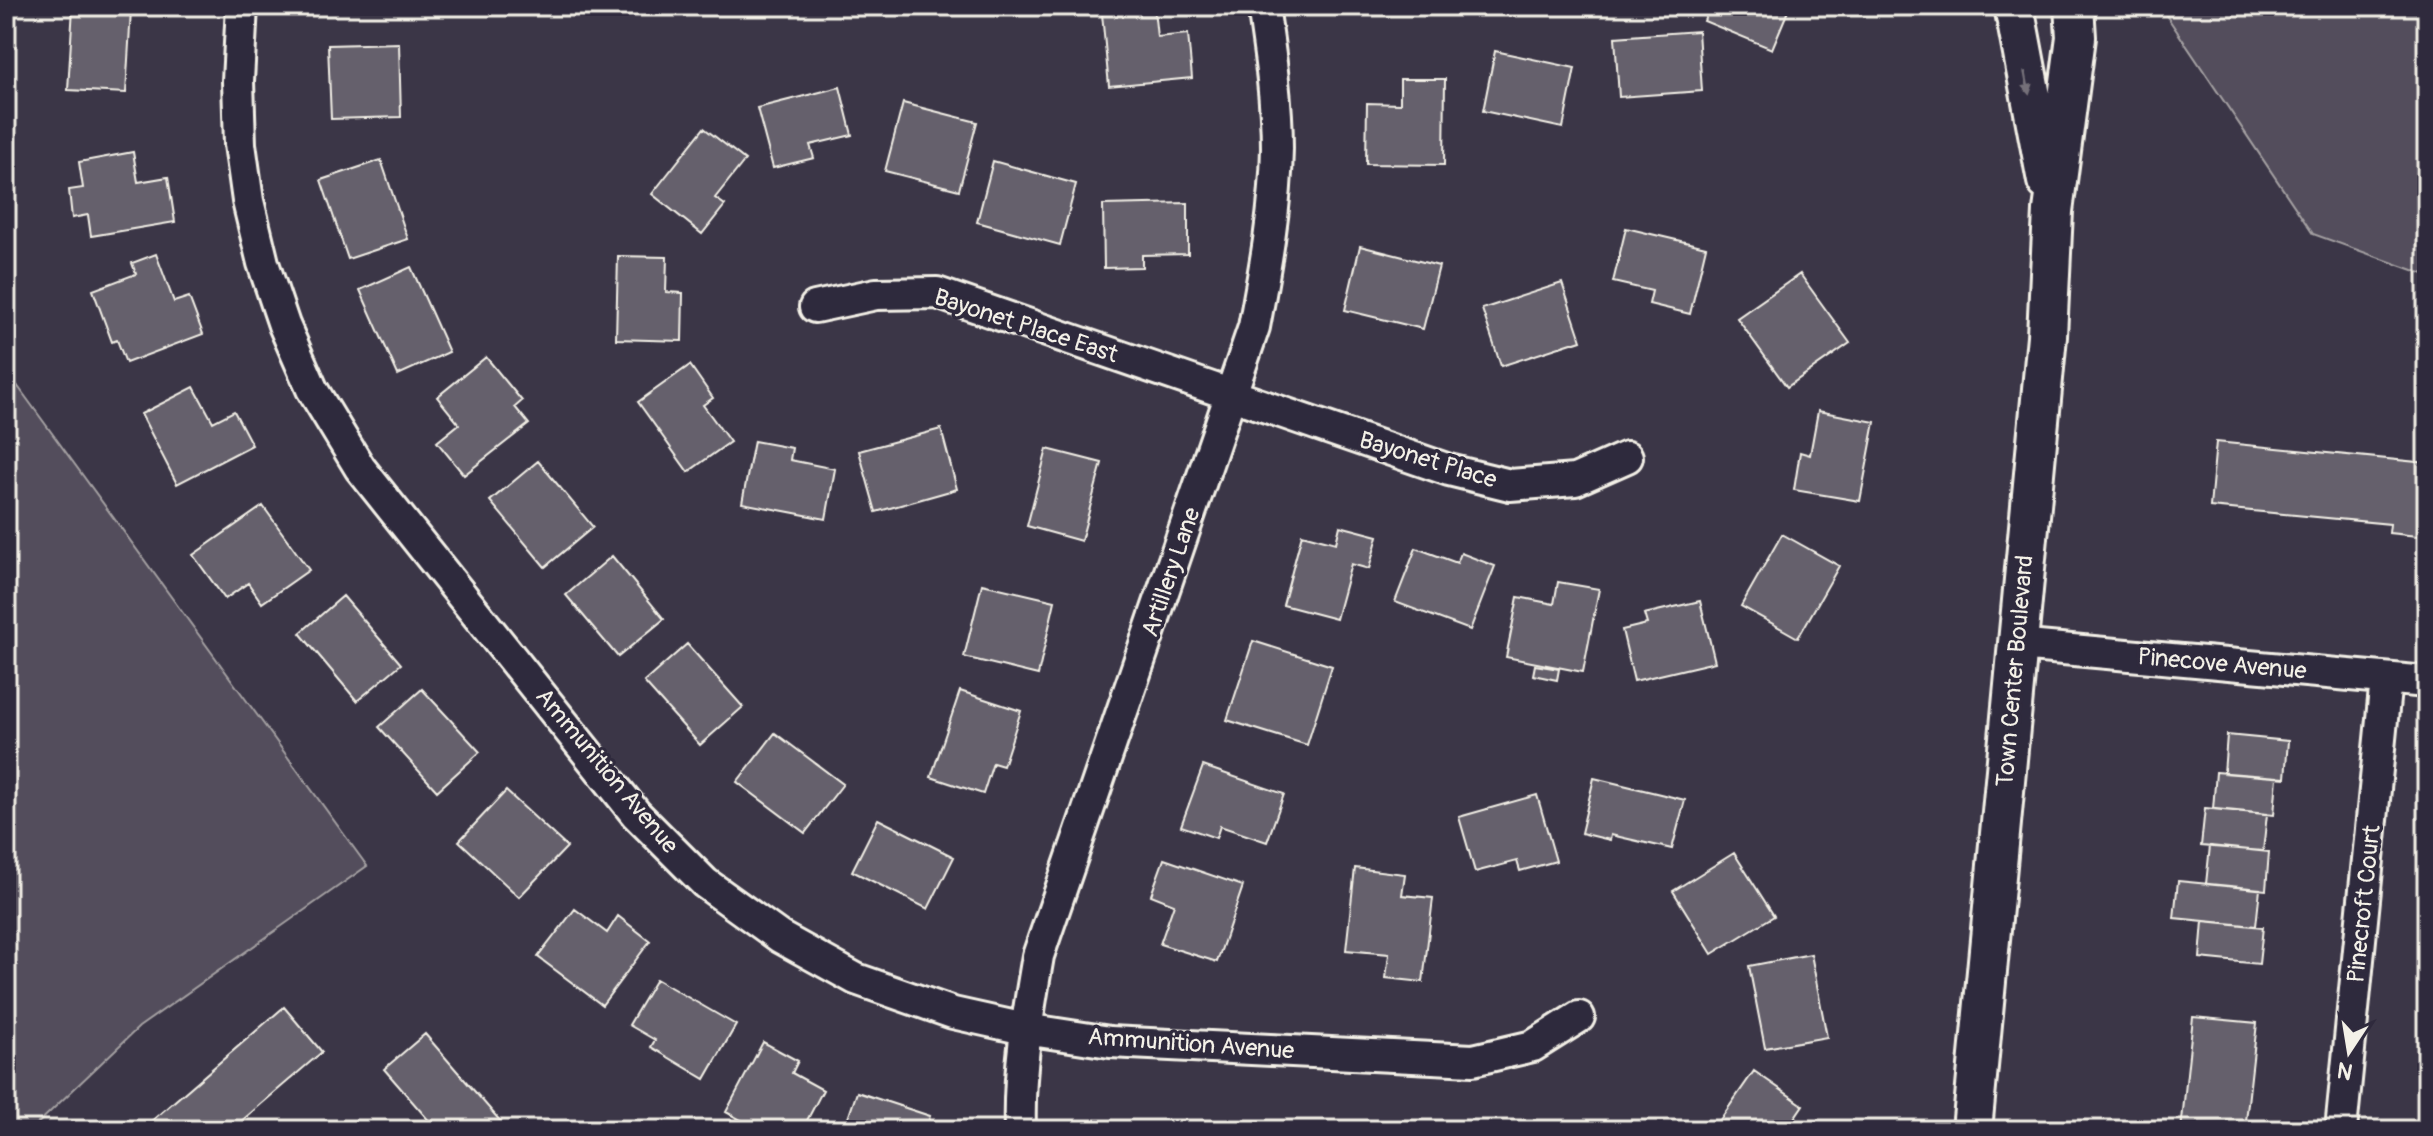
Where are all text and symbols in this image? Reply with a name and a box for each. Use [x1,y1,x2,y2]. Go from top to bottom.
one-way arrow [2022,71,2034,96]
street label: Bayonet Place East [931,283,1122,369]
street label: Bayonet Place [1356,425,1500,495]
street label: Artillery Lane [1135,503,1207,640]
street label: Town Center Boulevard [1990,554,2040,788]
street label: Pinecove Avenue [2136,642,2308,686]
street label: Ammunition Avenue [529,682,685,860]
street label: Pinecroft Court [2341,823,2387,984]
north arrow [2309,1012,2389,1092]
street label: Ammunition Avenue [1087,1022,1295,1066]
text: N [2335,1055,2355,1086]

